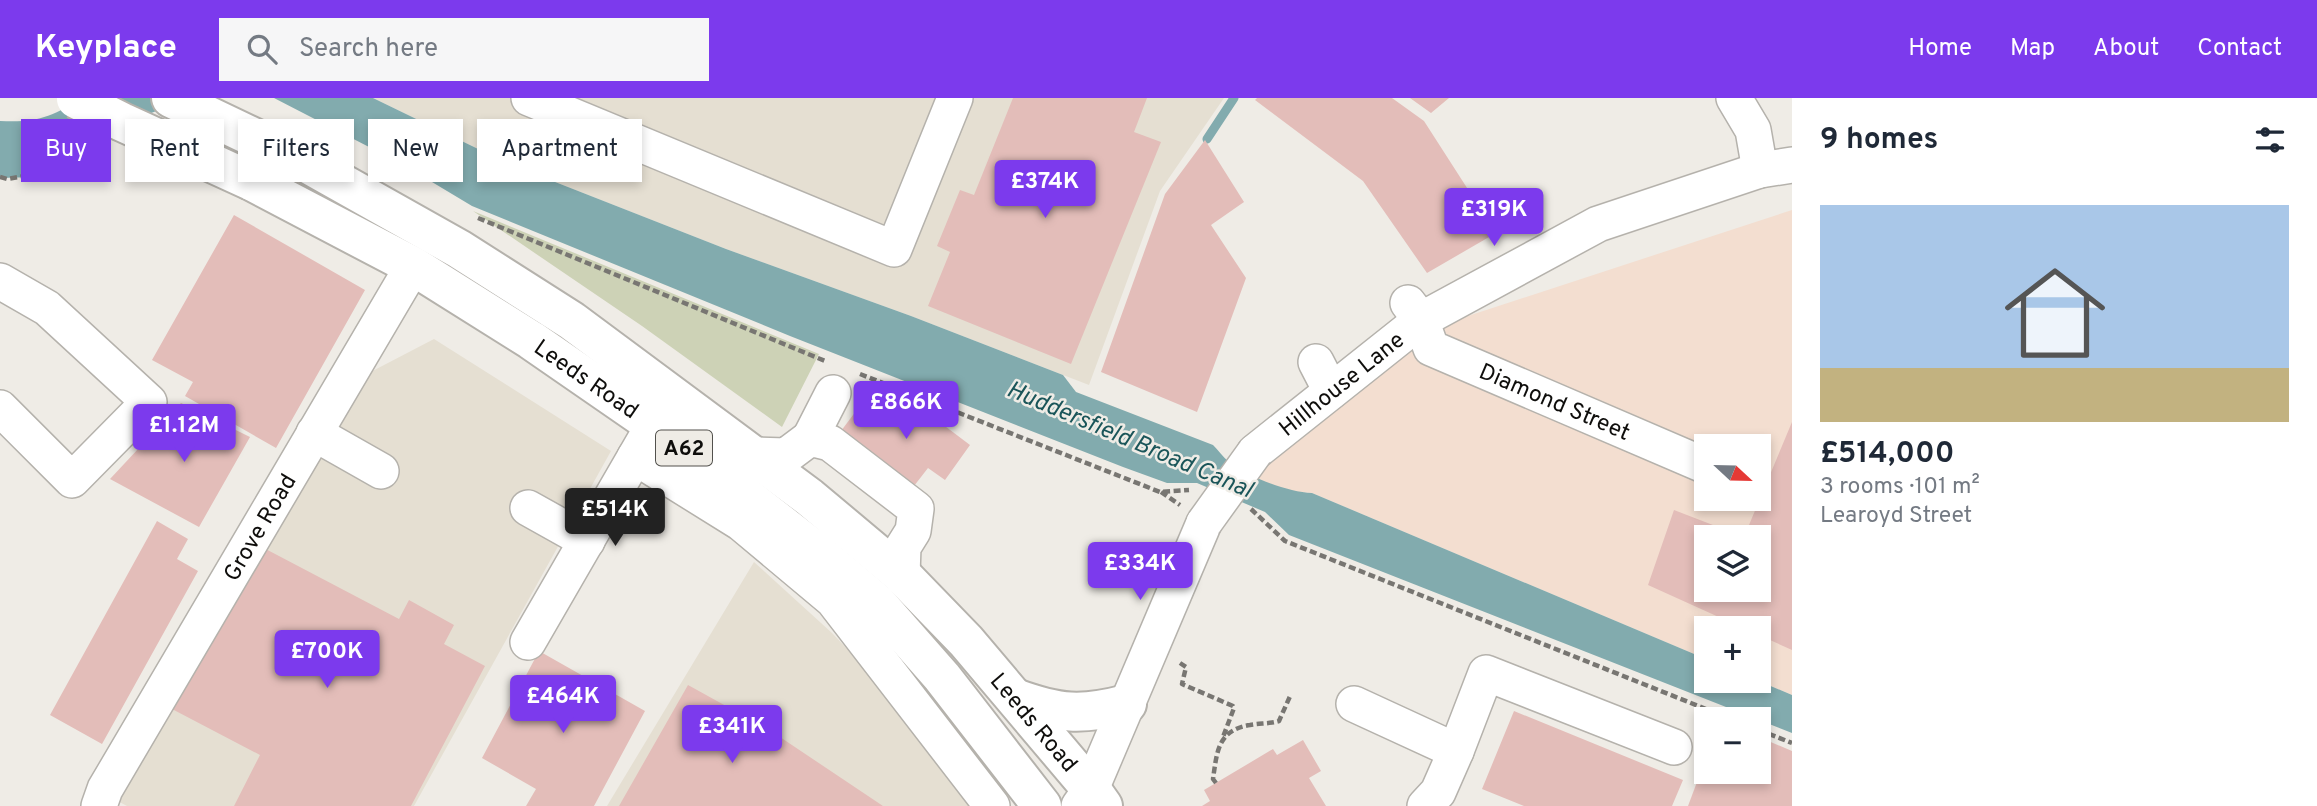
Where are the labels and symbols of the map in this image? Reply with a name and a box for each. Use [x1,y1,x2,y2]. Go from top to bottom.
pin: £374K [996,160,1094,220]
pin: £319K [1445,188,1543,248]
street label: Hillhouse Lane [1274,327,1411,444]
street label: Leeds Road [527,334,643,427]
street label: Diamond Street [1474,358,1634,449]
water label: Huddersfield Broad Canal [1002,375,1258,507]
pin: £866K [857,382,955,441]
pin: £1.12M [127,404,241,464]
road number: A62 [656,430,712,466]
north arrow [1694,434,1771,511]
street label: Grove Road [219,469,304,587]
pin: £514K [566,489,664,548]
pin: £334K [1091,542,1189,602]
pin: £700K [278,630,376,690]
street label: Leeds Road [982,668,1083,779]
pin: £464K [514,676,612,735]
pin: £341K [683,706,781,765]

